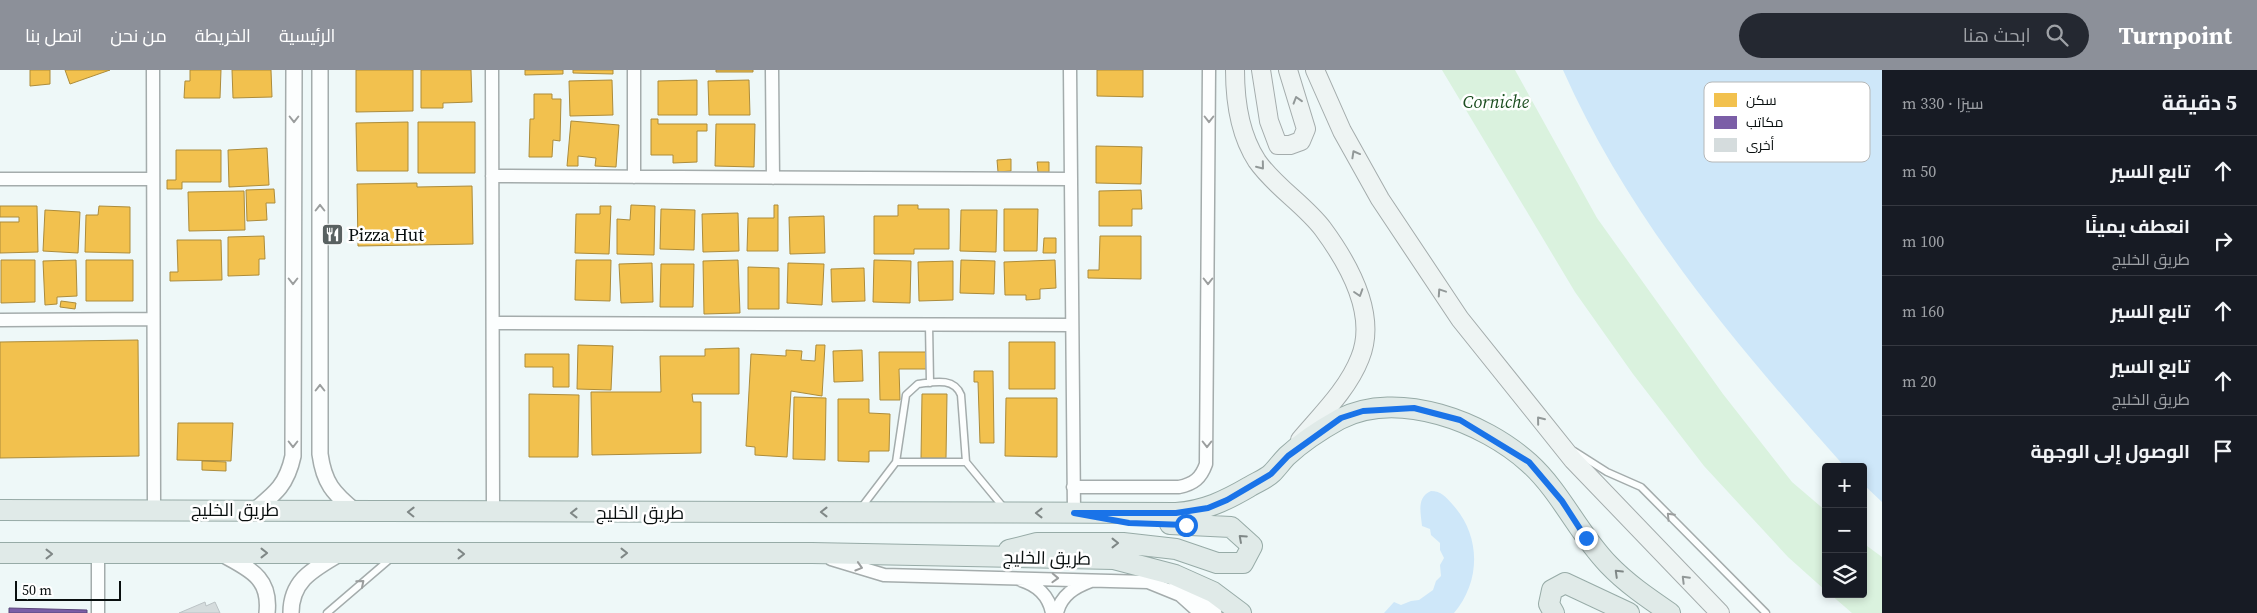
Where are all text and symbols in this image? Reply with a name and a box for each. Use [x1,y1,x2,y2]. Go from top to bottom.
search box [1739,13,2089,58]
text: Turnpoint [2119,19,2232,52]
icon: search [2043,21,2071,49]
text: ابحث هنا [1963,22,2031,48]
text: اتصل بنا [25,23,82,48]
text: من نحن [110,23,167,48]
text: الخريطة [195,23,251,48]
text: الرئيسية [279,23,335,48]
legend [1704,82,1870,162]
text: 5 دقيقة [2162,88,2237,117]
park label: Corniche [1463,89,1530,114]
text: سكن [1746,90,1777,110]
text: سيرًا · 330 m [1902,92,1983,114]
one-way arrow [1293,96,1303,104]
text: مكاتب [1746,112,1784,132]
one-way arrow [289,115,299,123]
one-way arrow [1204,115,1214,123]
text: أخرى [1746,135,1775,155]
one-way arrow [1351,150,1361,159]
icon: ahead [2209,157,2237,185]
text: تابع السير [2110,158,2190,184]
one-way arrow [1256,160,1265,169]
text: 50 m [1902,160,1936,182]
one-way arrow [315,204,325,212]
text: انعطف يمينًا [2085,213,2190,239]
place label: Pizza Hut [348,222,424,247]
restaurant icon: Pizza Hut [320,223,344,247]
icon: right [2209,227,2237,255]
text: 100 m [1902,230,1944,252]
text: طريق الخليج [2112,248,2190,270]
one-way arrow [288,277,299,285]
one-way arrow [1203,278,1213,285]
one-way arrow [1438,288,1447,297]
one-way arrow [1353,289,1363,297]
icon: ahead [2209,297,2237,325]
text: تابع السير [2110,298,2190,324]
text: 160 m [1902,300,1944,322]
text: تابع السير [2110,353,2190,379]
icon: ahead [2209,367,2237,395]
text: 20 m [1902,370,1936,392]
one-way arrow [315,384,325,392]
text: طريق الخليج [2112,388,2190,410]
one-way arrow [1538,417,1546,426]
icon: arrive [2209,437,2237,465]
text: الوصول إلى الوجهة [2030,438,2190,464]
one-way arrow [288,440,298,448]
one-way arrow [1202,440,1212,448]
map controls [1822,463,1867,598]
button: + [1822,463,1867,508]
street label: طريق الخليج [191,497,279,522]
street label: طريق الخليج [596,500,684,525]
one-way arrow [407,507,415,517]
one-way arrow [819,507,827,517]
one-way arrow [569,508,577,518]
one-way arrow [1034,508,1042,518]
button: − [1822,508,1867,553]
one-way arrow [1667,513,1676,522]
route start [1175,514,1198,537]
route end [1575,527,1598,550]
one-way arrow [1239,534,1248,543]
one-way arrow [1112,538,1119,548]
street label: طريق الخليج [1003,544,1091,571]
one-way arrow [260,548,268,559]
one-way arrow [620,548,628,558]
one-way arrow [45,549,53,559]
one-way arrow [458,549,465,559]
button: layers [1822,553,1867,598]
one-way arrow [854,562,862,572]
one-way arrow [1614,570,1623,579]
one-way arrow [1051,573,1059,584]
one-way arrow [1682,576,1691,585]
scale bar [15,578,121,601]
text: 50 m [22,580,52,600]
one-way arrow [355,581,364,589]

